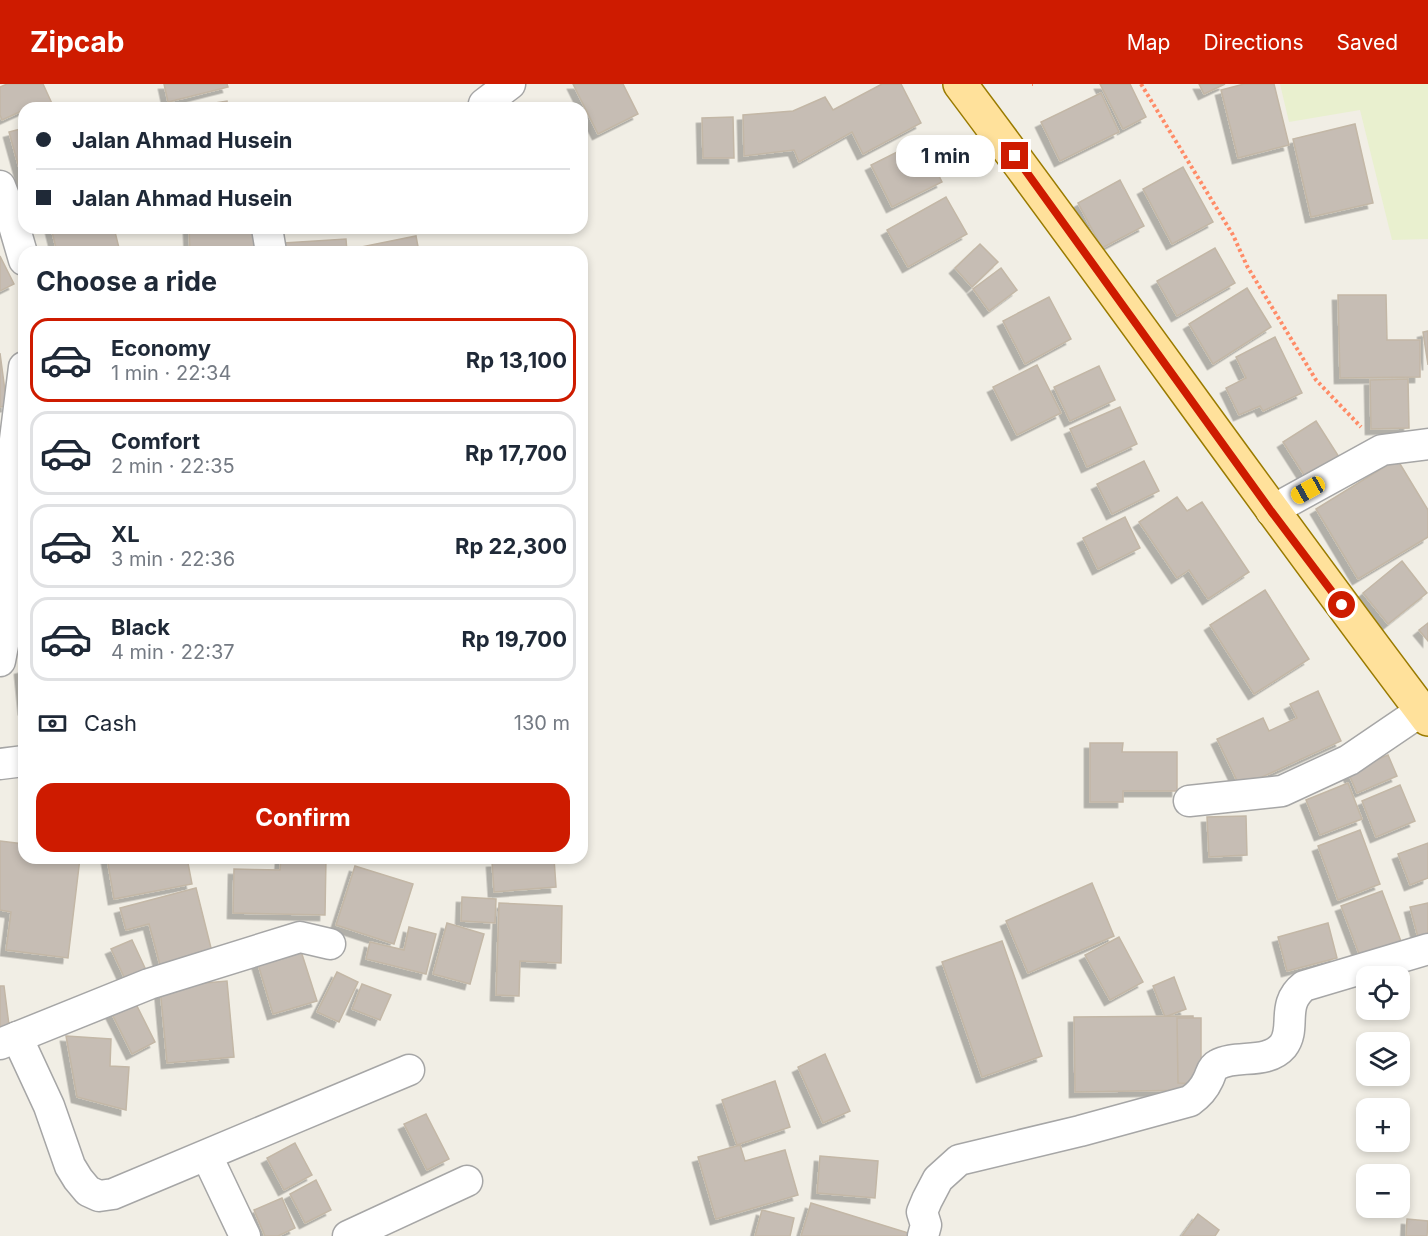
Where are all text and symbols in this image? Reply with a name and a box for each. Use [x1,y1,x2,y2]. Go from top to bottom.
text: Zipcab [30,25,125,59]
text: Map [1127,30,1170,55]
text: Directions [1203,30,1304,55]
text: Saved [1337,30,1398,55]
text: Jalan Ahmad Husein [72,127,293,153]
callout: 1 min [895,135,994,177]
route end [1001,142,1028,169]
text: 1 min [921,144,970,168]
text: Jalan Ahmad Husein [72,185,293,211]
text: Choose a ride [36,265,217,298]
icon: car [39,333,93,387]
text: Economy [111,335,211,361]
text: Rp 13,100 [466,347,567,373]
text: 1 min · 22:34 [111,361,231,385]
icon: car [39,426,93,480]
text: Comfort [111,428,200,454]
text: Rp 17,700 [465,440,567,466]
text: 2 min · 22:35 [111,454,235,478]
car [1288,473,1328,507]
icon: car [39,519,93,573]
text: XL [111,521,140,547]
text: Rp 22,300 [455,533,567,559]
text: 3 min · 22:36 [111,547,235,571]
route start [1328,591,1355,618]
icon: car [39,612,93,666]
text: Black [111,614,170,640]
text: Rp 19,700 [461,626,567,652]
text: 4 min · 22:37 [111,640,235,664]
icon: cash [36,707,69,740]
text: Cash [84,710,137,736]
text: 130 m [514,711,570,735]
button: Confirm [36,783,570,852]
map controls [1356,966,1410,1218]
button: locate [1356,966,1410,1020]
button: layers [1356,1032,1410,1086]
button: + [1356,1098,1410,1152]
button: − [1356,1164,1410,1218]

